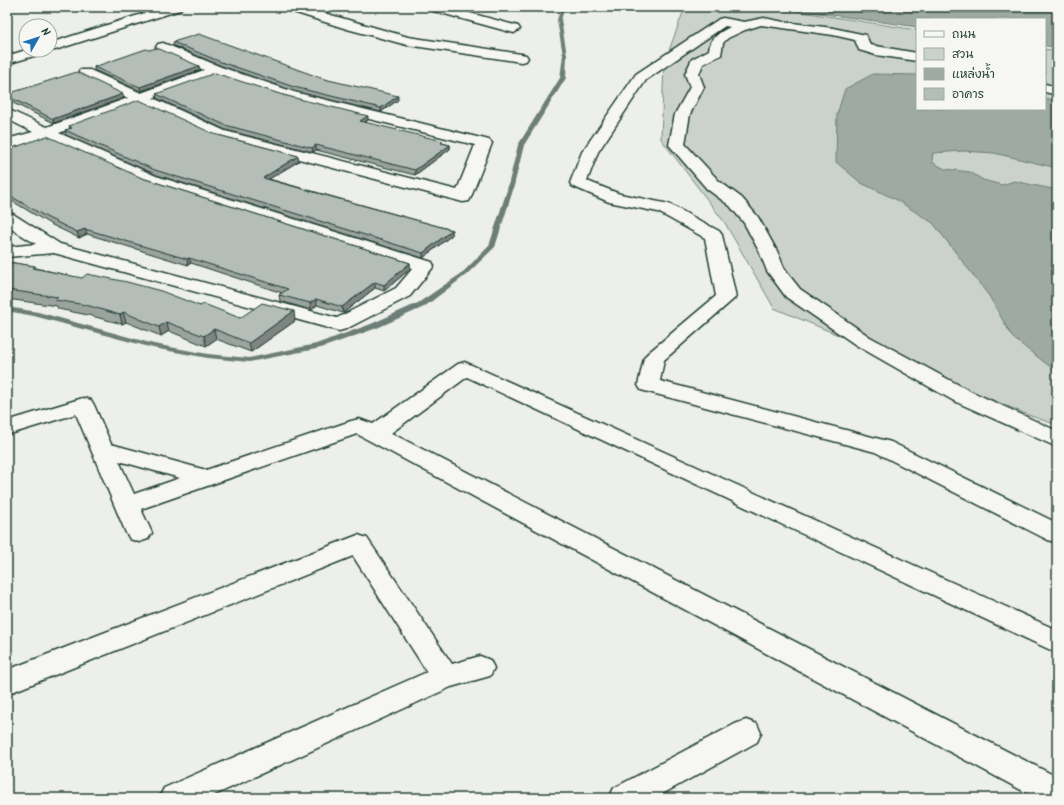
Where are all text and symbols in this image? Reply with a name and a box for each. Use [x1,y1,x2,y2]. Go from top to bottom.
north arrow [18,18,58,58]
legend [916,18,1046,110]
text: N [36,24,54,41]
text: ถนน [952,25,976,44]
text: สวน [952,45,973,64]
text: แหล่งน้ำ [952,63,995,84]
text: อาคาร [952,85,984,104]

